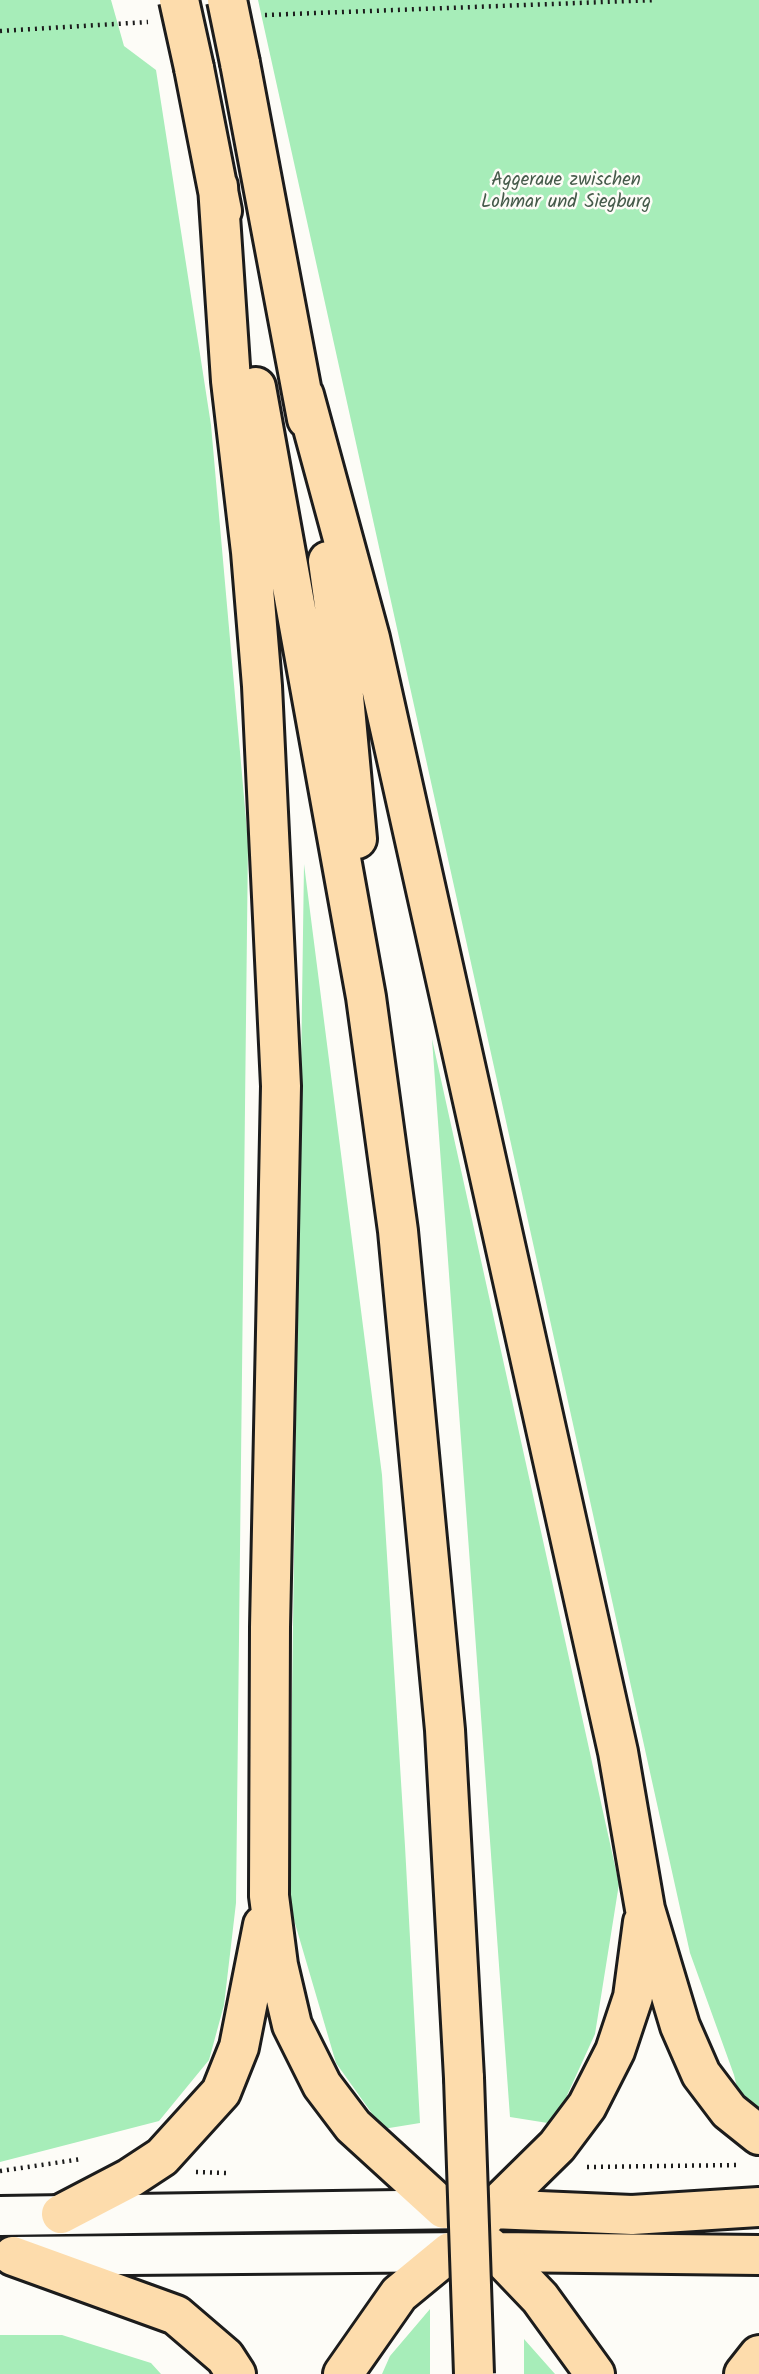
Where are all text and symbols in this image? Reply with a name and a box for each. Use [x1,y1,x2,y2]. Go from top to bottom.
park label: Aggeraue zwischen Lohmar und Siegburg [481,171,651,215]

